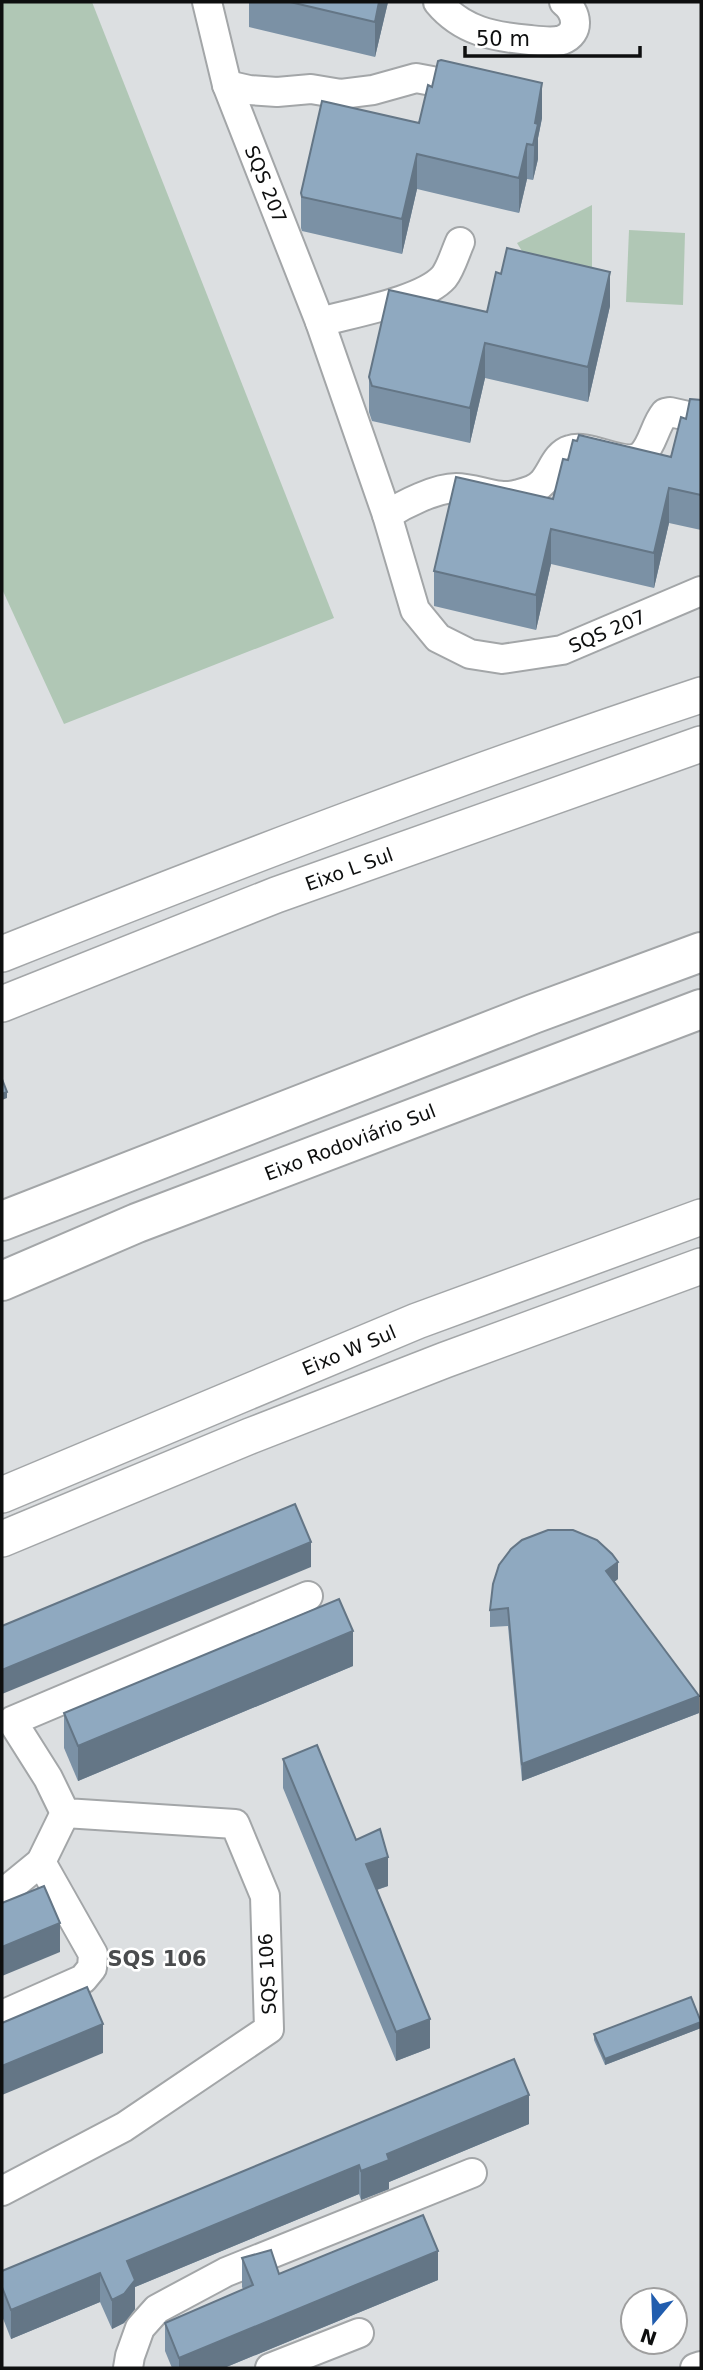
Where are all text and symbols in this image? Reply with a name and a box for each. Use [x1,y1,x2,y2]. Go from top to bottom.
scale bar [465,14,640,58]
text: 50 m [476,27,530,51]
street label: SQS 207 [241,142,291,226]
street label: SQS 207 [565,605,649,657]
street label: Eixo L Sul [302,843,396,895]
street label: Eixo Rodoviário Sul [261,1099,439,1185]
street label: Eixo W Sul [299,1320,399,1380]
street label: SQS 106 [254,1933,280,2015]
district label: SQS 106 [107,1947,207,1971]
north arrow [619,2286,689,2356]
text: N [637,2324,660,2350]

